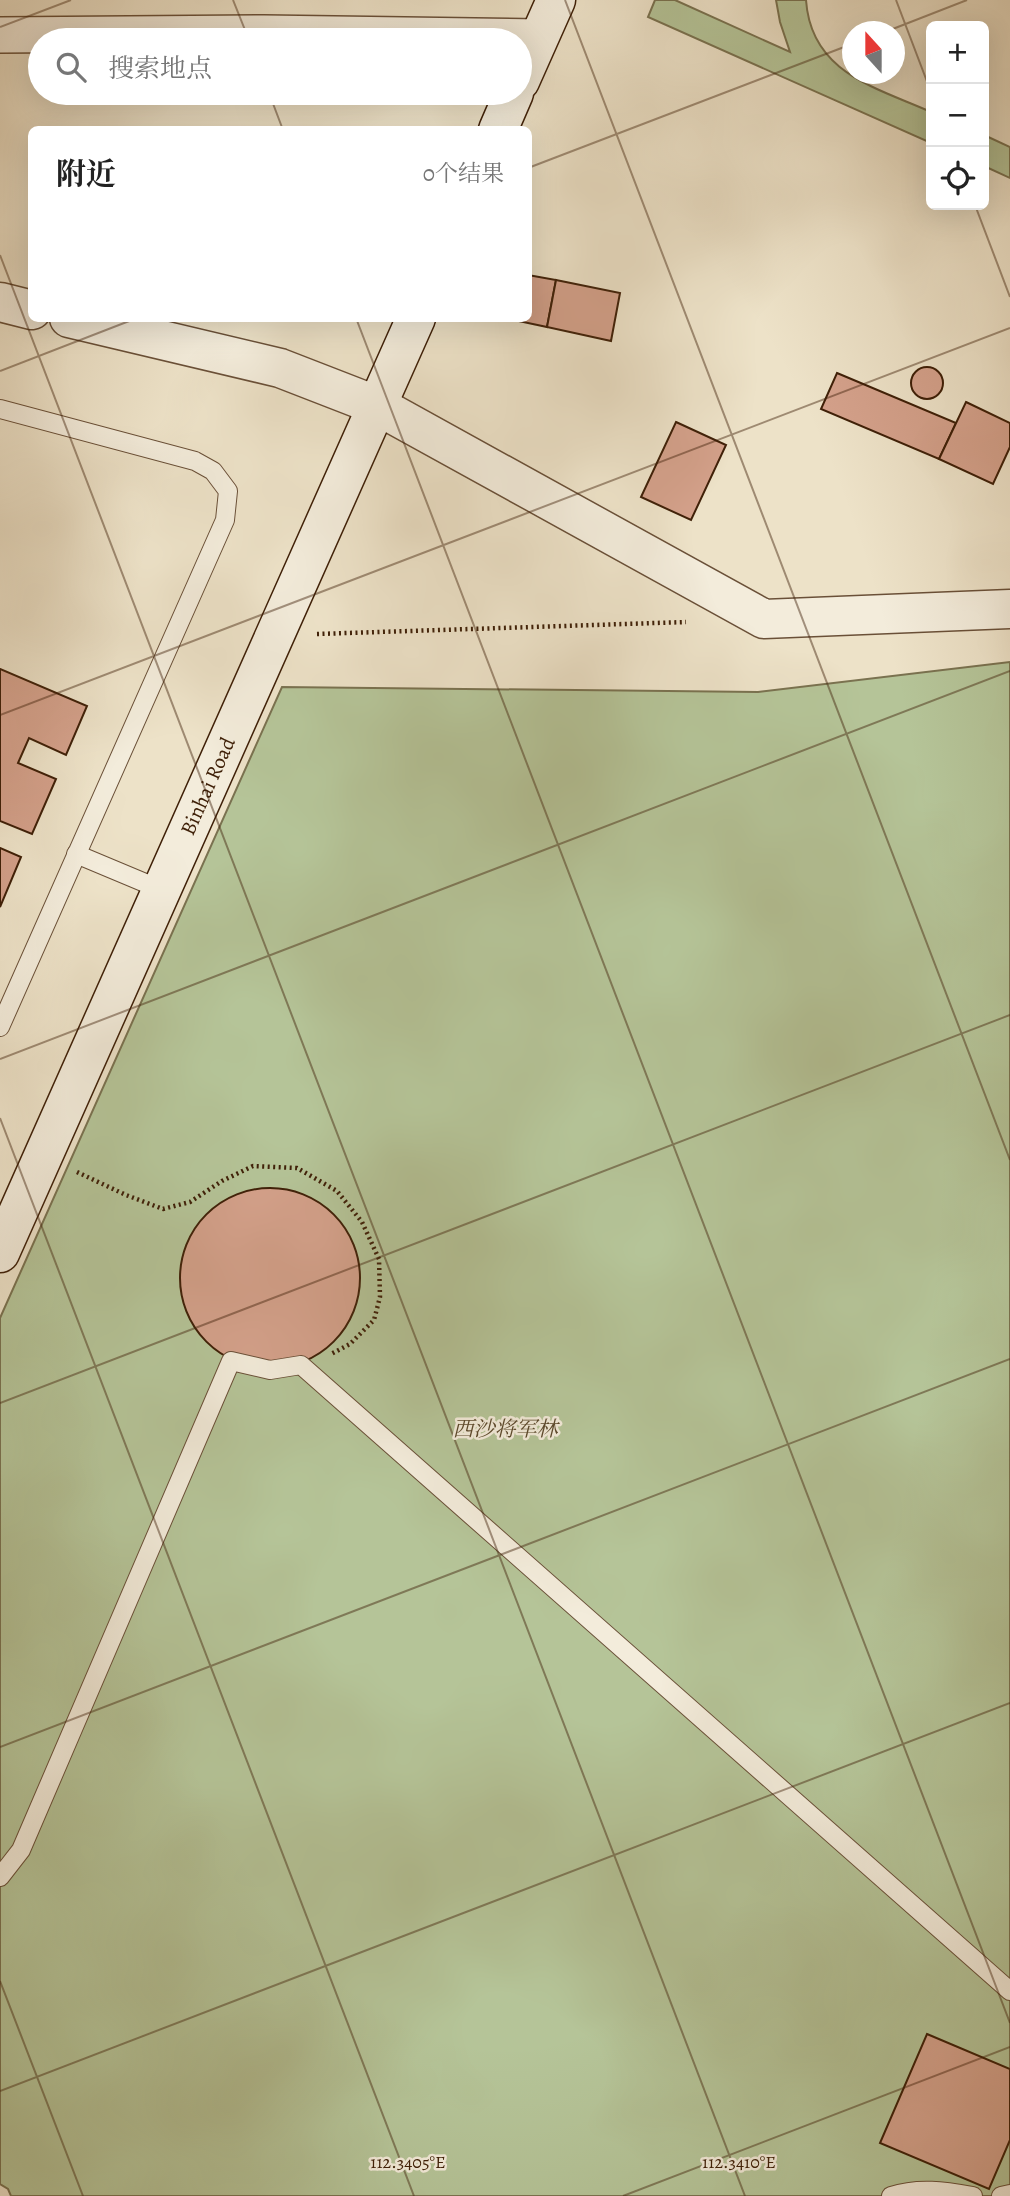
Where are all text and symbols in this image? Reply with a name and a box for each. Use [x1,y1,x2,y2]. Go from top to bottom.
north arrow [842,21,905,84]
map controls [926,21,989,210]
button: + [926,21,989,84]
search box [28,28,532,105]
icon: search [52,48,90,86]
text: 搜索地点 [108,51,212,86]
button: − [926,84,989,147]
button: locate [926,147,989,210]
text: 附近 [56,154,116,194]
text: 0个结果 [423,158,504,189]
street label: Binhai Road [174,732,242,840]
park label: 西沙将军林 [453,1415,560,1443]
text: 112.3405°E [370,2150,446,2174]
text: 112.3410°E [702,2150,776,2174]

